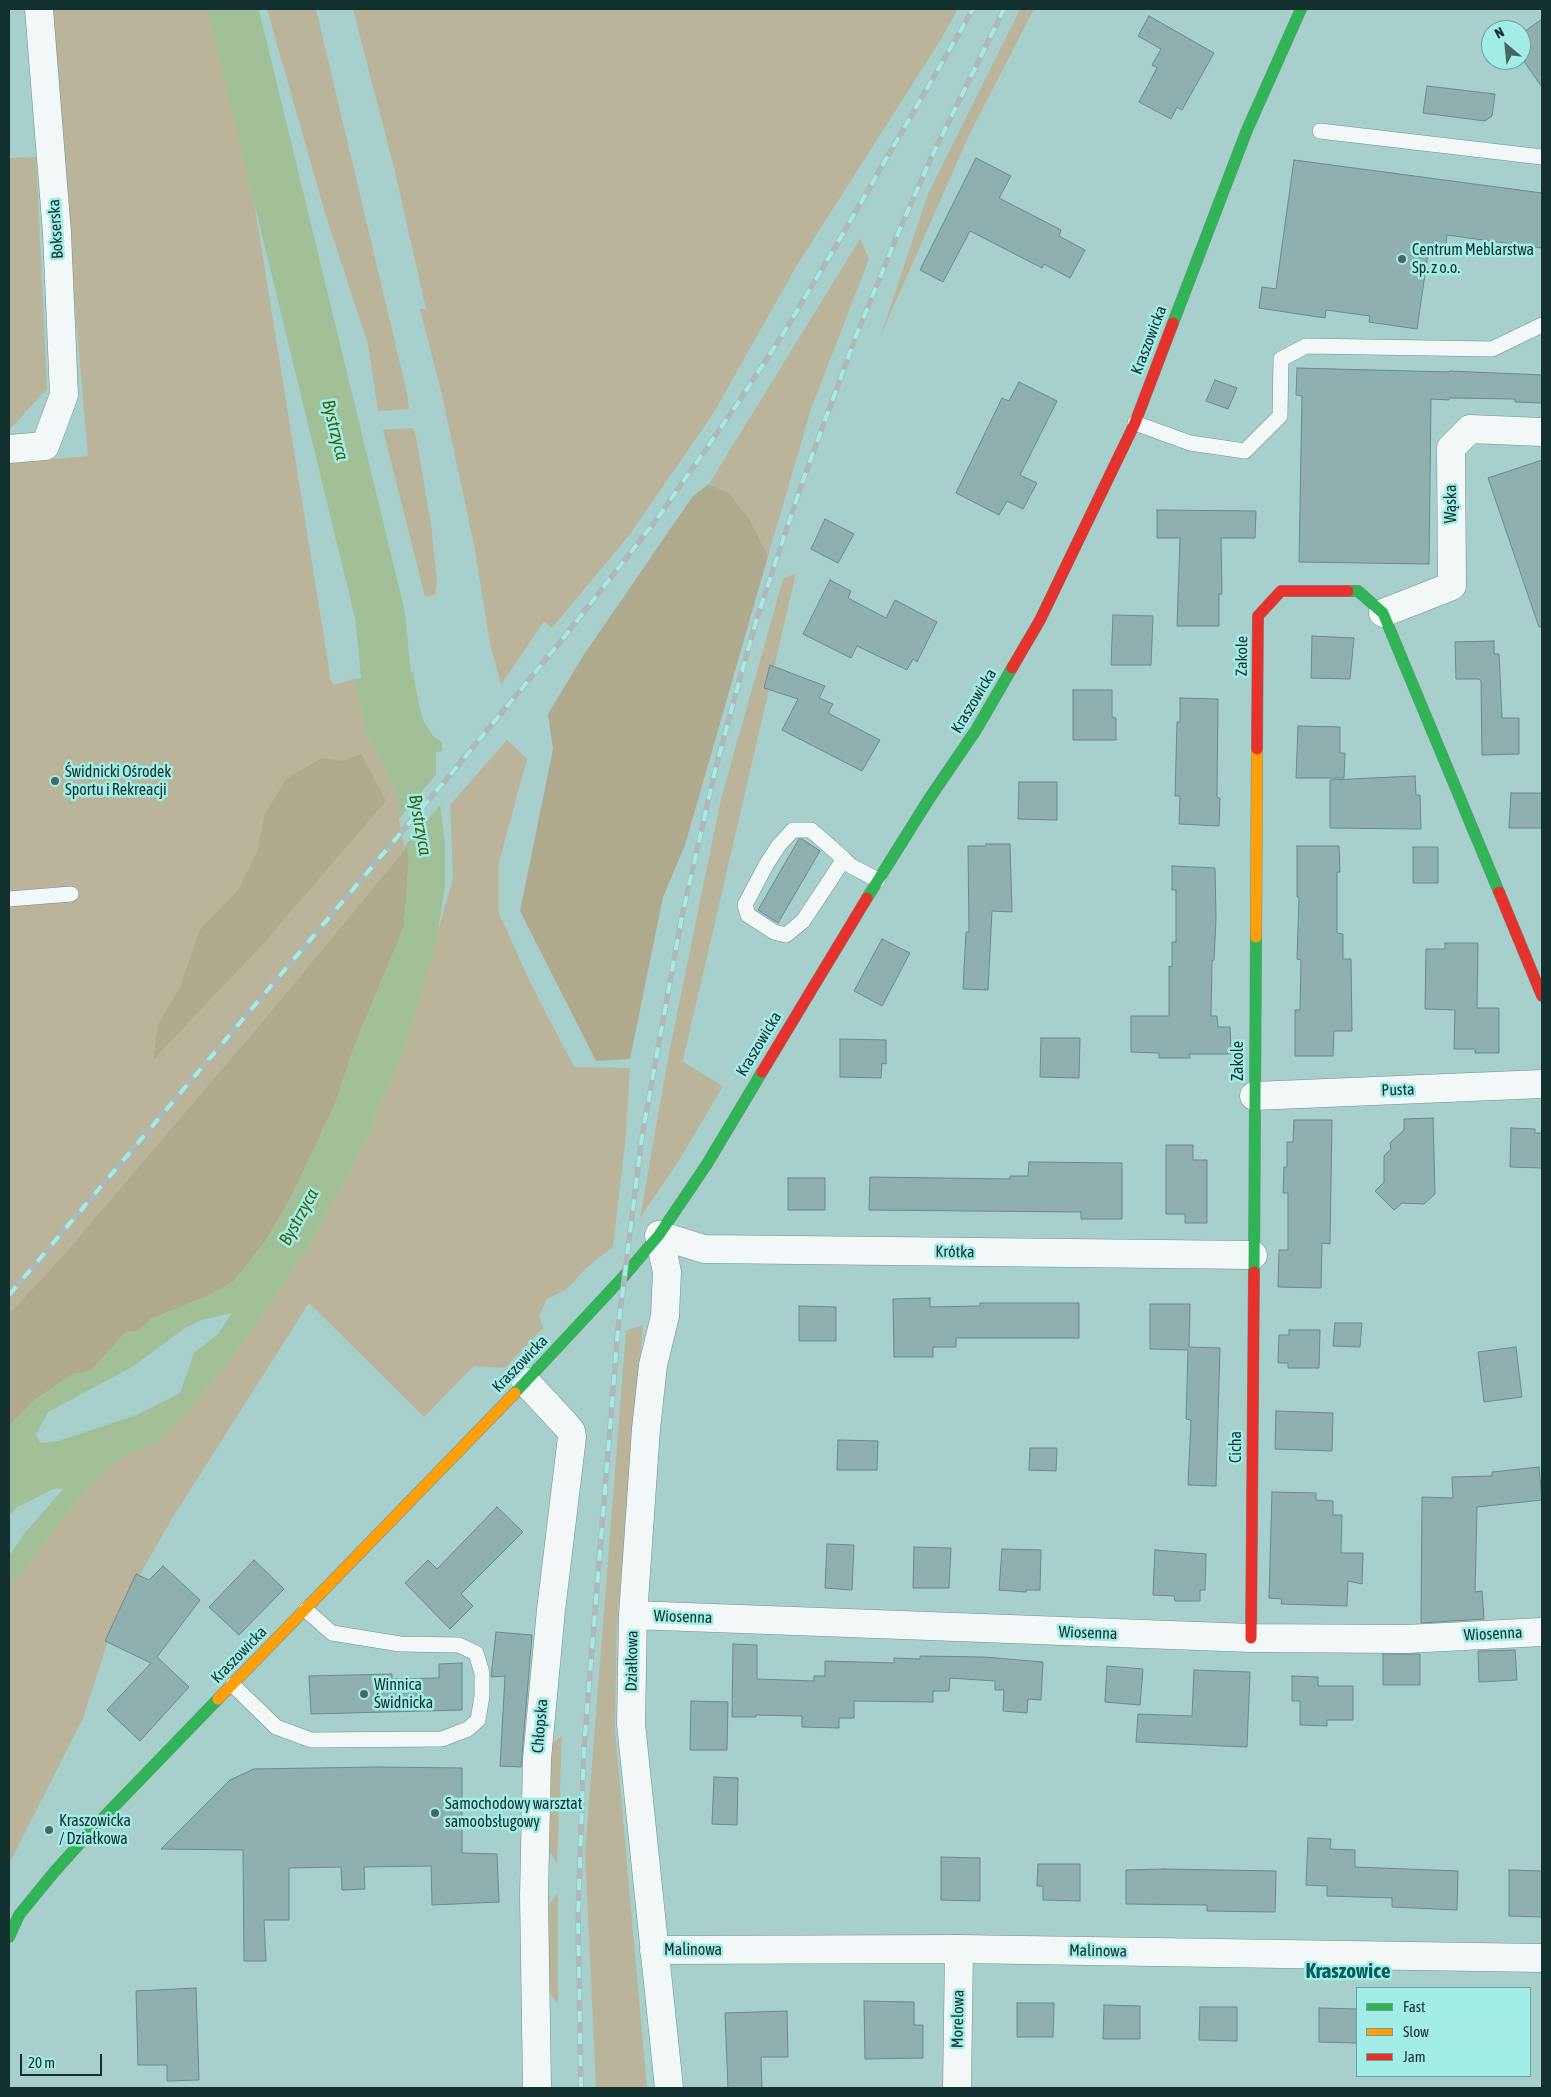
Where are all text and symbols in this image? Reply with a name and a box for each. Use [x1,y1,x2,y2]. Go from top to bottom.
north arrow [1481,20,1531,70]
text: N [1492,24,1507,42]
street label: Bokserska [44,198,68,260]
place label: Centrum Meblarstwa Sp. z o.o. [1412,240,1534,278]
marker: Centrum Meblarstwa Sp. z o.o. [1396,253,1408,265]
street label: Kraszowicka [1127,303,1171,377]
water label: Bystrzyca [317,398,353,462]
street label: Wąska [1441,485,1461,523]
street label: Zakole [1232,636,1252,676]
street label: Kraszowicka [947,665,1001,737]
place label: Świdnicki Ośrodek Sportu i Rekreacji [65,762,171,800]
marker: Świdnicki Ośrodek Sportu i Rekreacji [49,775,61,787]
water label: Bystrzyca [404,793,436,857]
street label: Kraszowicka [732,1008,786,1080]
street label: Zakole [1228,1041,1248,1081]
street label: Pusta [1381,1080,1415,1100]
water label: Bystrzyca [275,1185,323,1249]
street label: Krótka [935,1242,975,1262]
street label: Kraszowicka [488,1331,552,1397]
street label: Cicha [1226,1431,1246,1463]
street label: Wiosenna [653,1606,713,1628]
street label: Kraszowicka [207,1622,271,1688]
street label: Wiosenna [1058,1622,1118,1644]
street label: Wiosenna [1463,1623,1523,1645]
street label: Działkowa [622,1630,642,1692]
place label: Winnica Świdnicka [374,1675,433,1713]
marker: Winnica Świdnicka [358,1688,370,1700]
street label: Chłopska [528,1698,552,1754]
place label: Samochodowy warsztat samoobsługowy [445,1794,582,1832]
marker: Samochodowy warsztat samoobsługowy [429,1807,441,1819]
place label: Kraszowicka / Działkowa [59,1811,131,1849]
marker: Kraszowicka / Działkowa [43,1824,55,1836]
street label: Malinowa [664,1940,722,1960]
street label: Malinowa [1069,1941,1127,1961]
district label: Kraszowice [1306,1958,1390,1984]
legend [1356,1987,1531,2077]
street label: Morelowa [948,1990,968,2048]
text: Fast [1403,1998,1425,2015]
text: Slow [1403,2023,1429,2040]
scale bar [22,2044,105,2076]
text: Jam [1403,2048,1426,2065]
text: 20 m [28,2054,55,2071]

